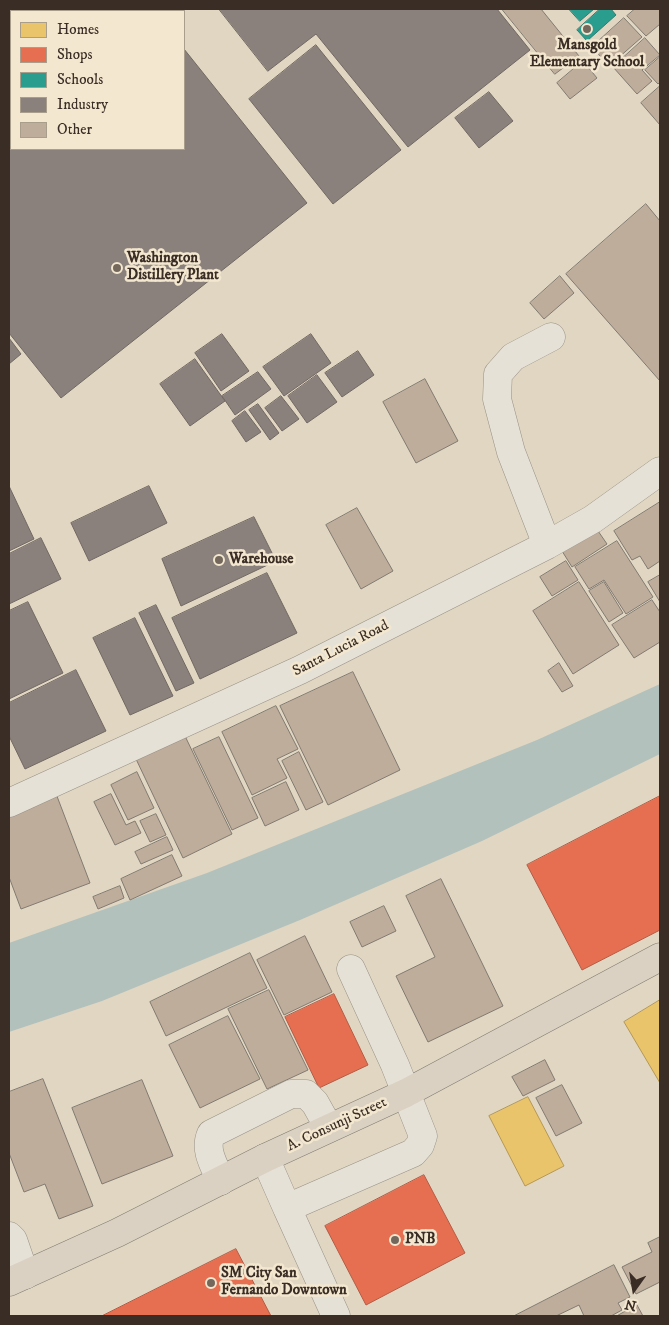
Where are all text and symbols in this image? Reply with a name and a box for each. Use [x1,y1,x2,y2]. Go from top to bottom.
legend [10,10,185,150]
text: Homes [57,20,99,39]
marker: Mansgold Elementary School [581,23,593,35]
place label: Mansgold Elementary School [530,37,644,72]
text: Shops [57,45,93,64]
text: Schools [57,70,103,89]
text: Industry [57,95,108,114]
text: Other [57,120,92,139]
place label: Washington Distillery Plant [127,250,219,285]
marker: Washington Distillery Plant [111,262,123,274]
place label: Warehouse [229,551,294,569]
marker: Warehouse [213,554,225,566]
street label: Santa Lucia Road [290,617,392,681]
street label: A. Consunji Street [284,1094,390,1156]
place label: PNB [405,1231,436,1249]
marker: PNB [389,1234,401,1246]
place label: SM City San Fernando Downtown [221,1265,347,1300]
north arrow [609,1265,659,1315]
marker: SM City San Fernando Downtown [205,1277,217,1289]
text: N [623,1295,638,1315]

